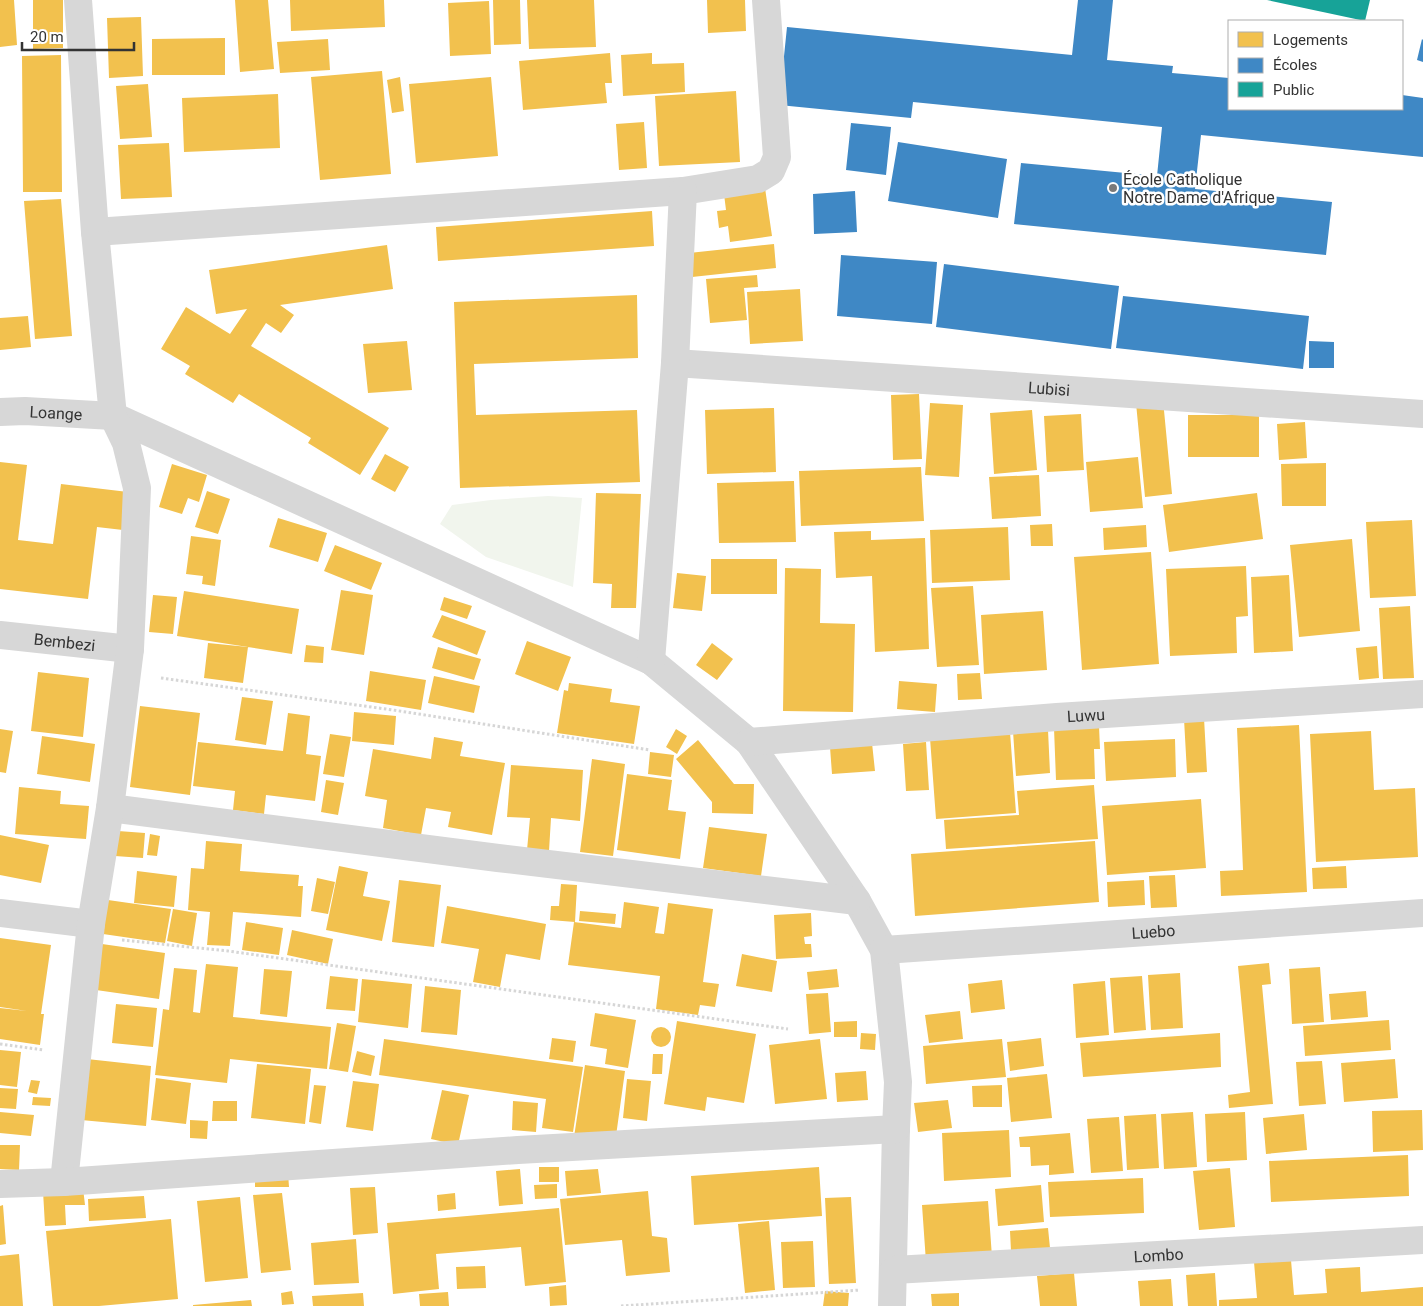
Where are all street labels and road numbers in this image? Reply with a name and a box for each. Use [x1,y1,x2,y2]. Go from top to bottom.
street label: Lubisi [1027,378,1071,399]
street label: Loange [29,402,83,424]
street label: Bembezi [33,629,96,655]
street label: Luwu [1066,705,1105,726]
street label: Luebo [1131,921,1176,942]
street label: Lombo [1133,1244,1184,1266]

